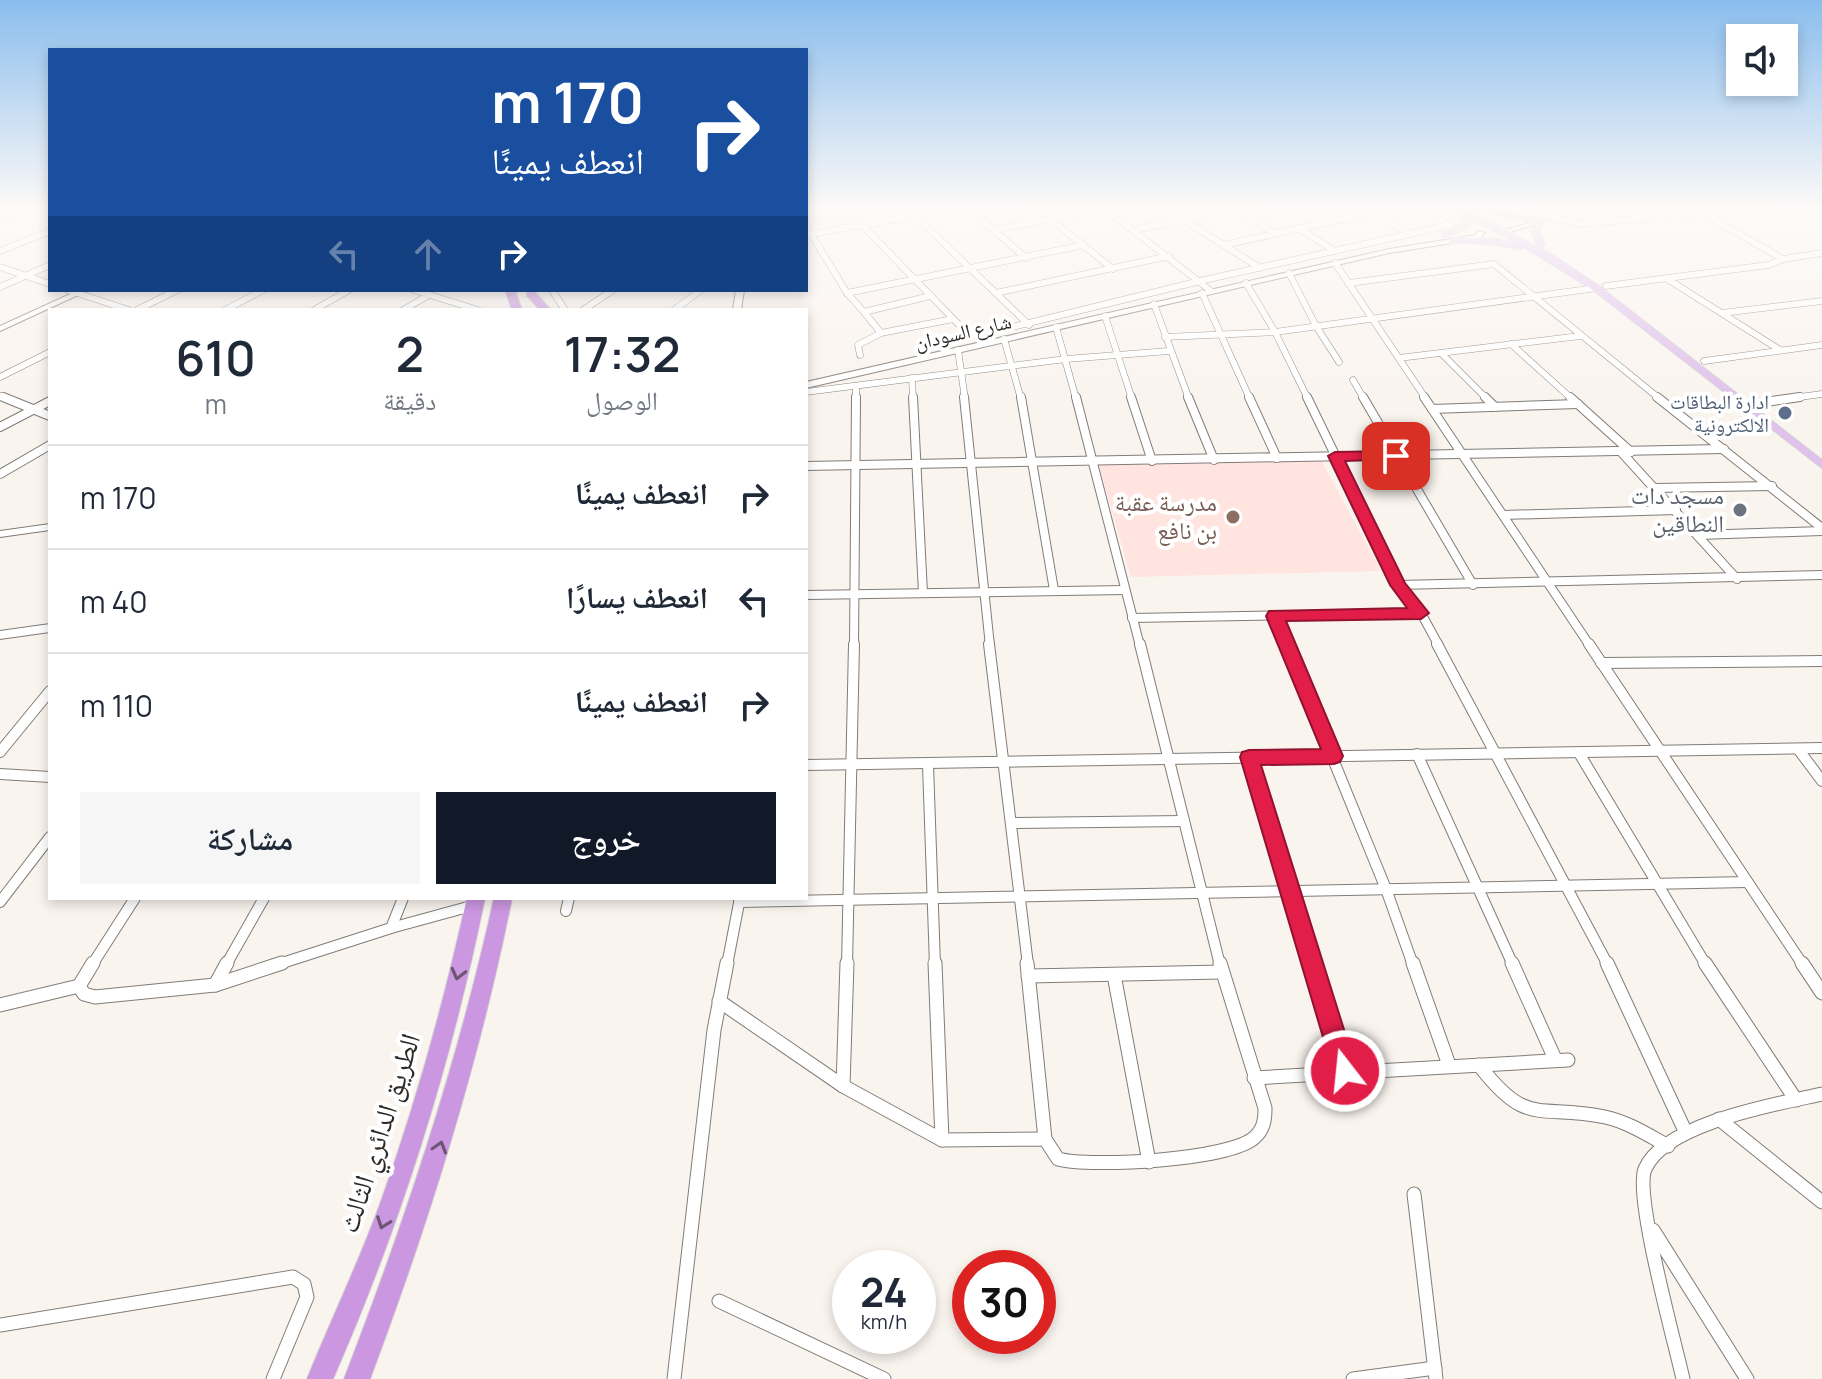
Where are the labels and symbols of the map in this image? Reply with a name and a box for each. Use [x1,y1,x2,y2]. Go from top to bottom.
street label: شارع السودان [912,307,1014,356]
place label: ادارة البطاقات الالكترونية [1670,388,1769,438]
marker: ادارة البطاقات الالكترونية [1776,404,1794,422]
pin [1362,422,1430,490]
place label: مسجد دات النطاقين [1631,478,1724,539]
place label: مدرسة عقبة بن نافع [1115,485,1217,546]
marker: مسجد دات النطاقين [1731,501,1749,519]
marker: مدرسة عقبة بن نافع [1224,508,1242,526]
one-way arrow [451,966,468,980]
street label: الطريق الدائري الثالث [328,1028,433,1239]
position arrow [1303,1029,1387,1113]
one-way arrow [430,1141,446,1155]
one-way arrow [376,1215,393,1229]
speed limit sign: 30 [952,1250,1056,1354]

